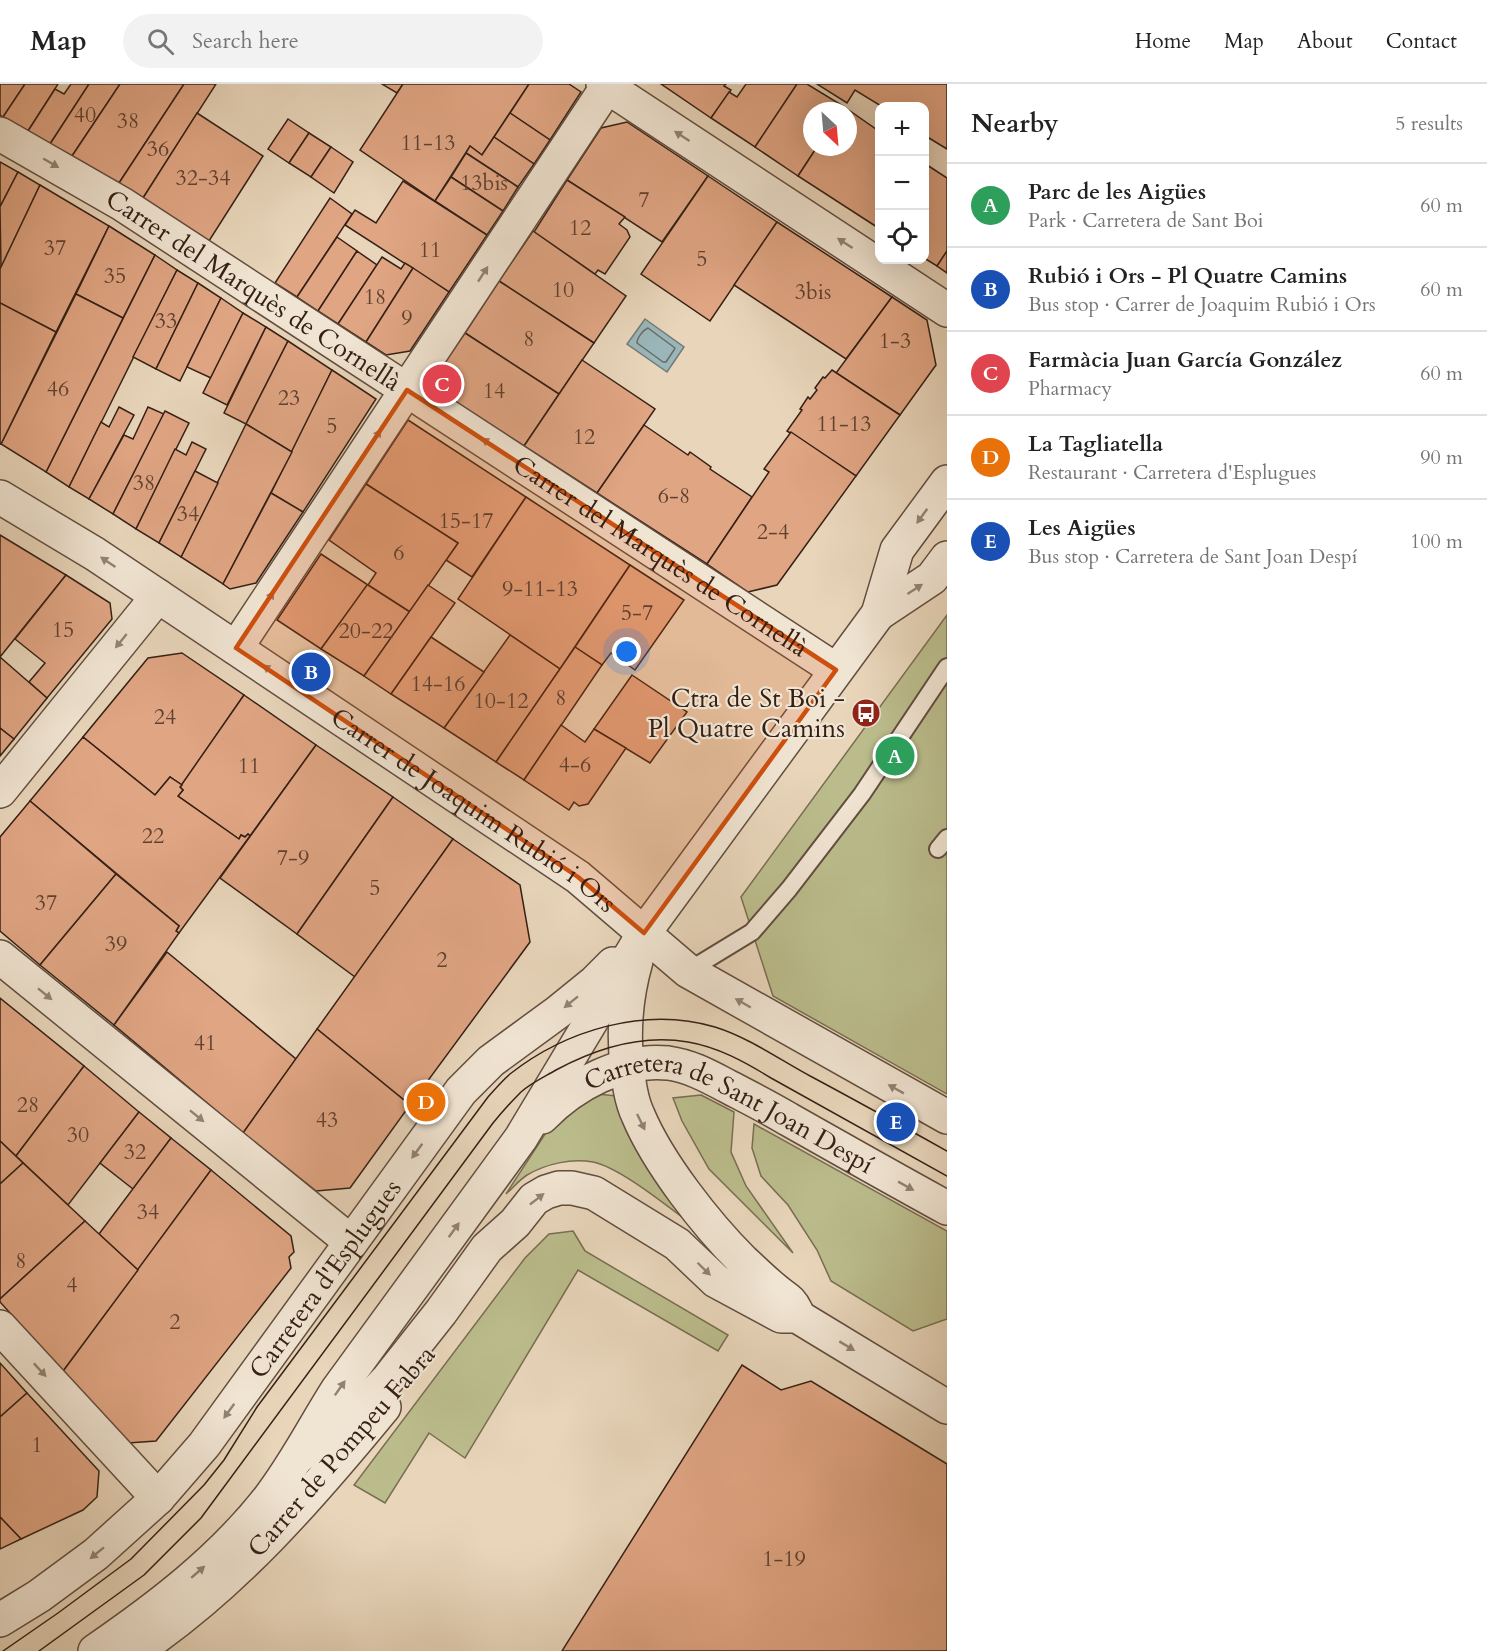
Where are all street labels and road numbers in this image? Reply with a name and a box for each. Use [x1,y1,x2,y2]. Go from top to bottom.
street label: Carrer del Marquès de Cornellà [100,182,408,400]
street label: Carrer del Marquès de Cornellà [506,447,815,665]
street label: Carrer de Joaquim Rubió i Ors [324,700,624,920]
street label: Carretera de Sant Joan Despí [578,1045,880,1182]
street label: Carretera d'Esplugues [241,1172,409,1386]
street label: Carrer de Pompeu Fabra [240,1338,443,1565]

